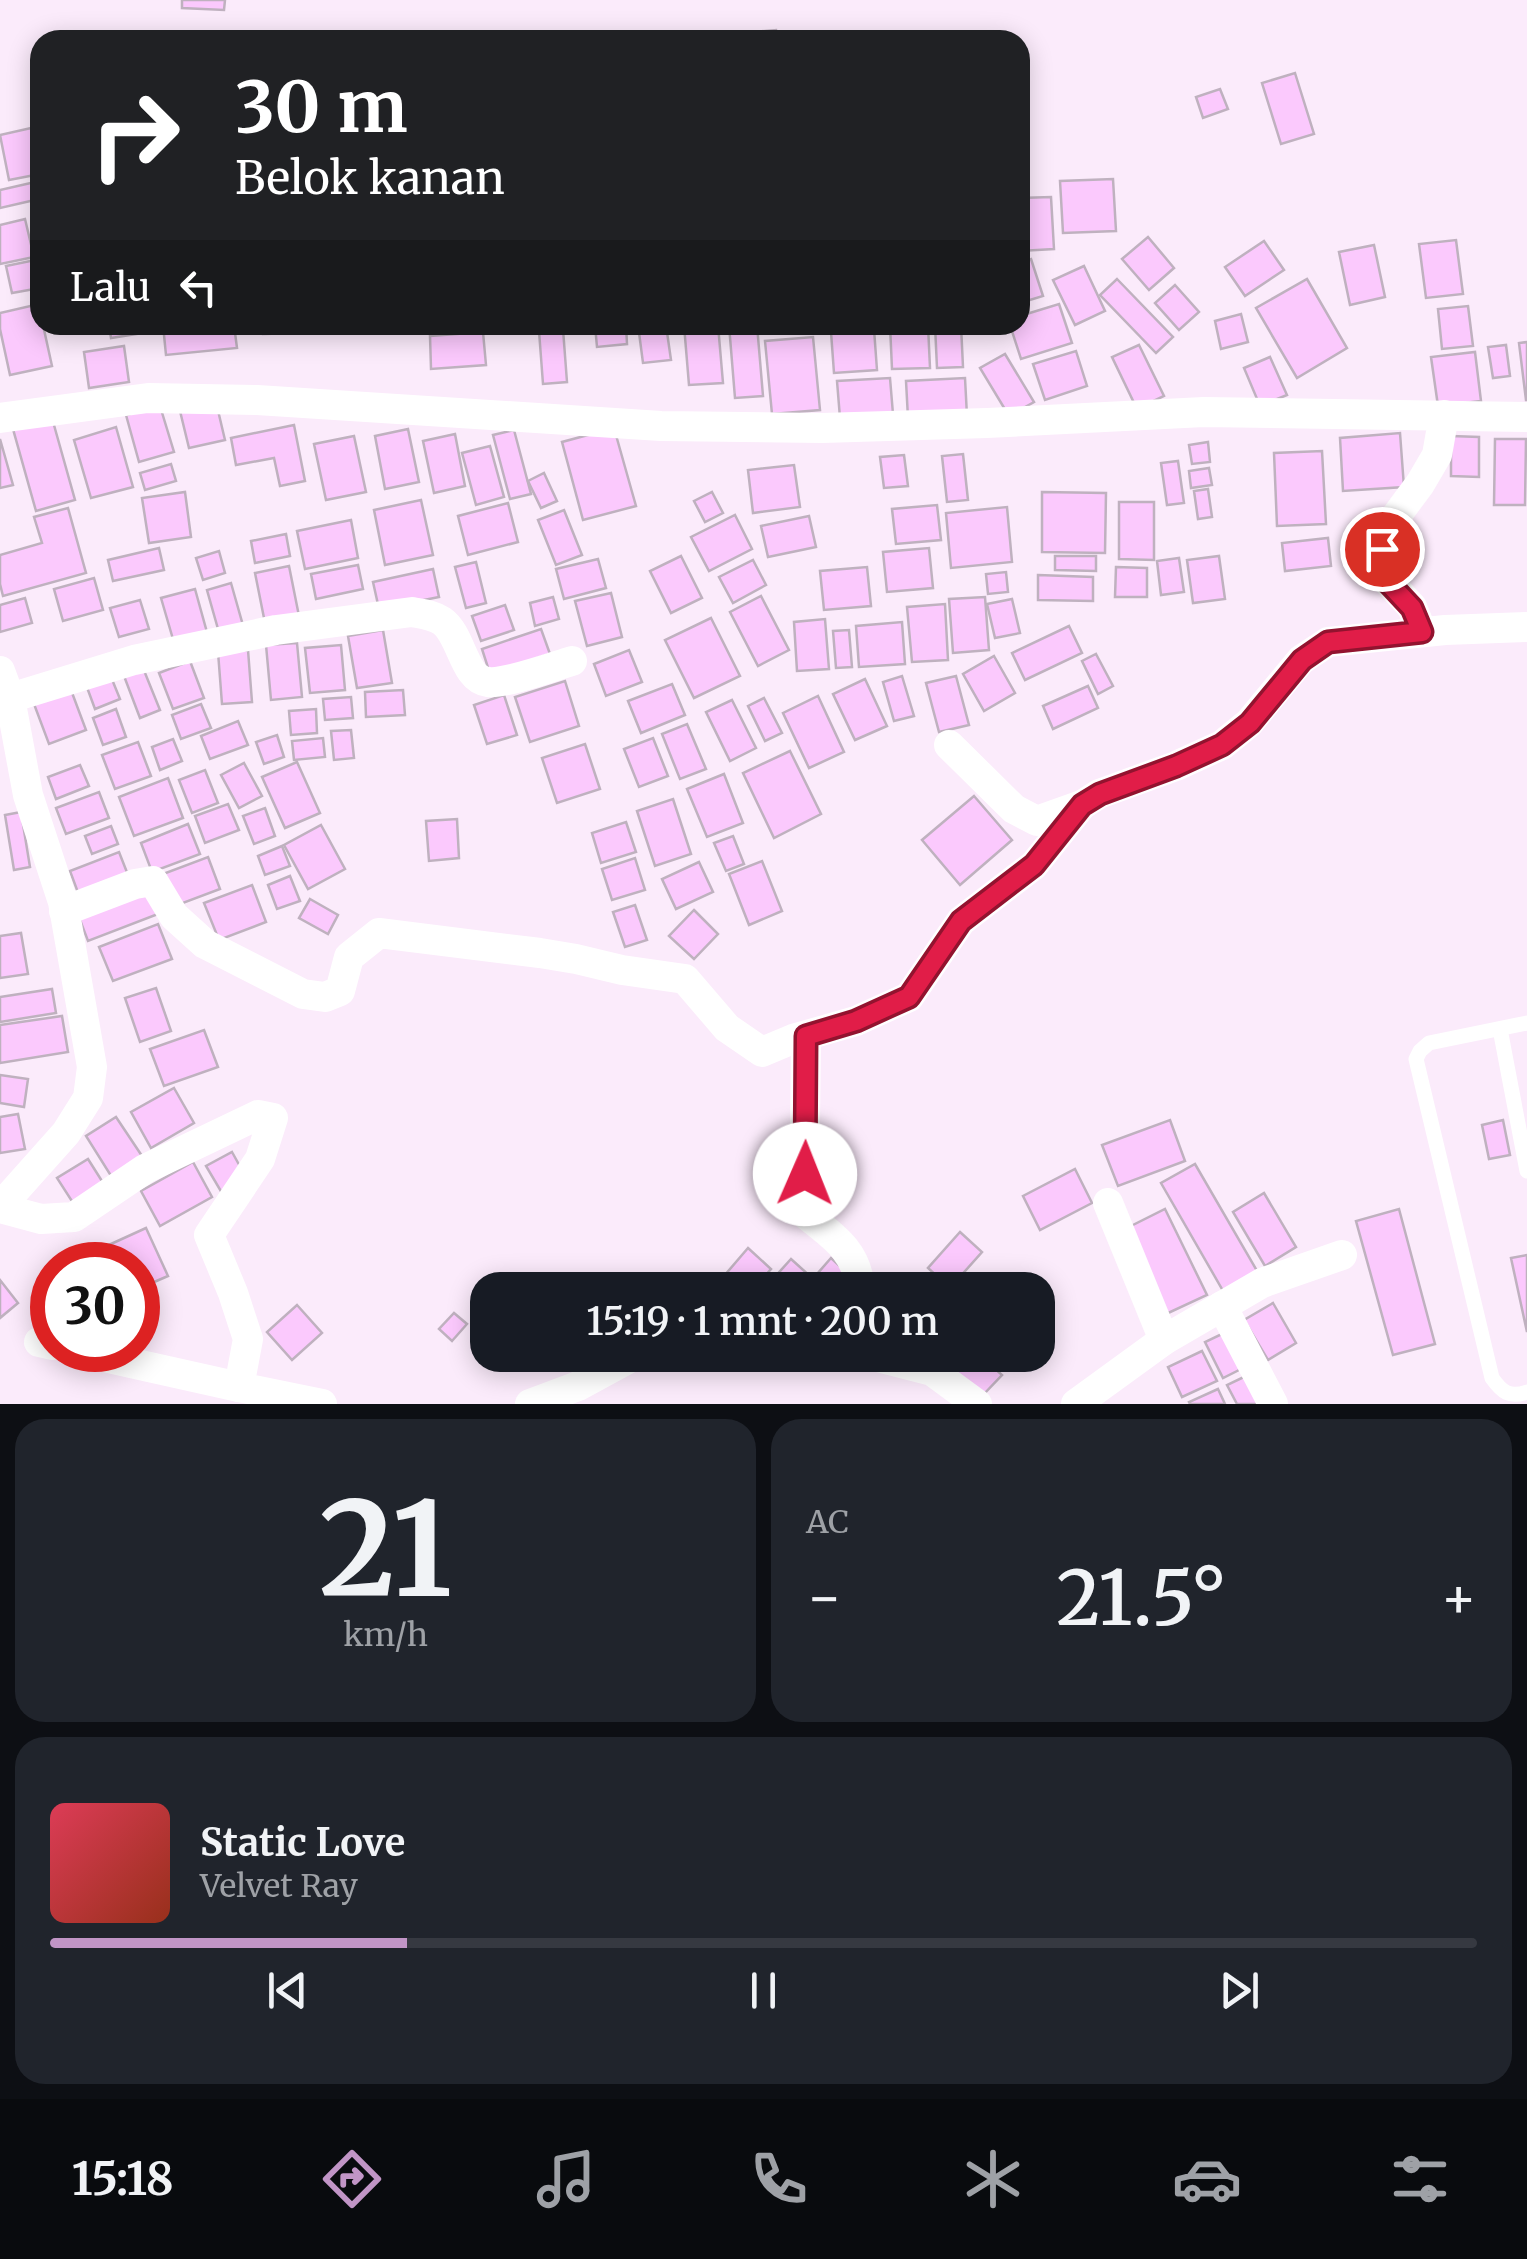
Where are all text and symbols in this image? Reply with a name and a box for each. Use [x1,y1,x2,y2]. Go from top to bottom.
text: 30 m [235,63,408,151]
icon: right [70,70,200,200]
text: Belok kanan [235,150,505,206]
icon: left [171,260,226,315]
text: Lalu [70,264,151,311]
pin [1340,507,1425,592]
icon: arrive [1355,522,1410,577]
position arrow [753,1122,857,1226]
speed limit sign: 30 [30,1242,160,1372]
text: 15:19 · 1 mnt · 200 m [586,1298,939,1345]
text: 21 [319,1468,452,1631]
text: AC [806,1502,849,1542]
text: 21.5° [1056,1551,1227,1645]
text: − [806,1563,843,1632]
text: + [1440,1563,1477,1632]
text: km/h [343,1615,428,1655]
text: Static Love [200,1819,405,1866]
text: Velvet Ray [200,1866,358,1906]
icon: previous [260,1963,315,2018]
icon: pause [736,1963,791,2018]
icon: next [1212,1963,1267,2018]
icon: directions [317,2144,387,2214]
icon: music [531,2144,601,2214]
icon: phone [744,2144,814,2214]
icon: climate [958,2144,1028,2214]
icon: car [1172,2144,1242,2214]
icon: filters [1385,2144,1455,2214]
text: 15:18 [72,2151,174,2207]

